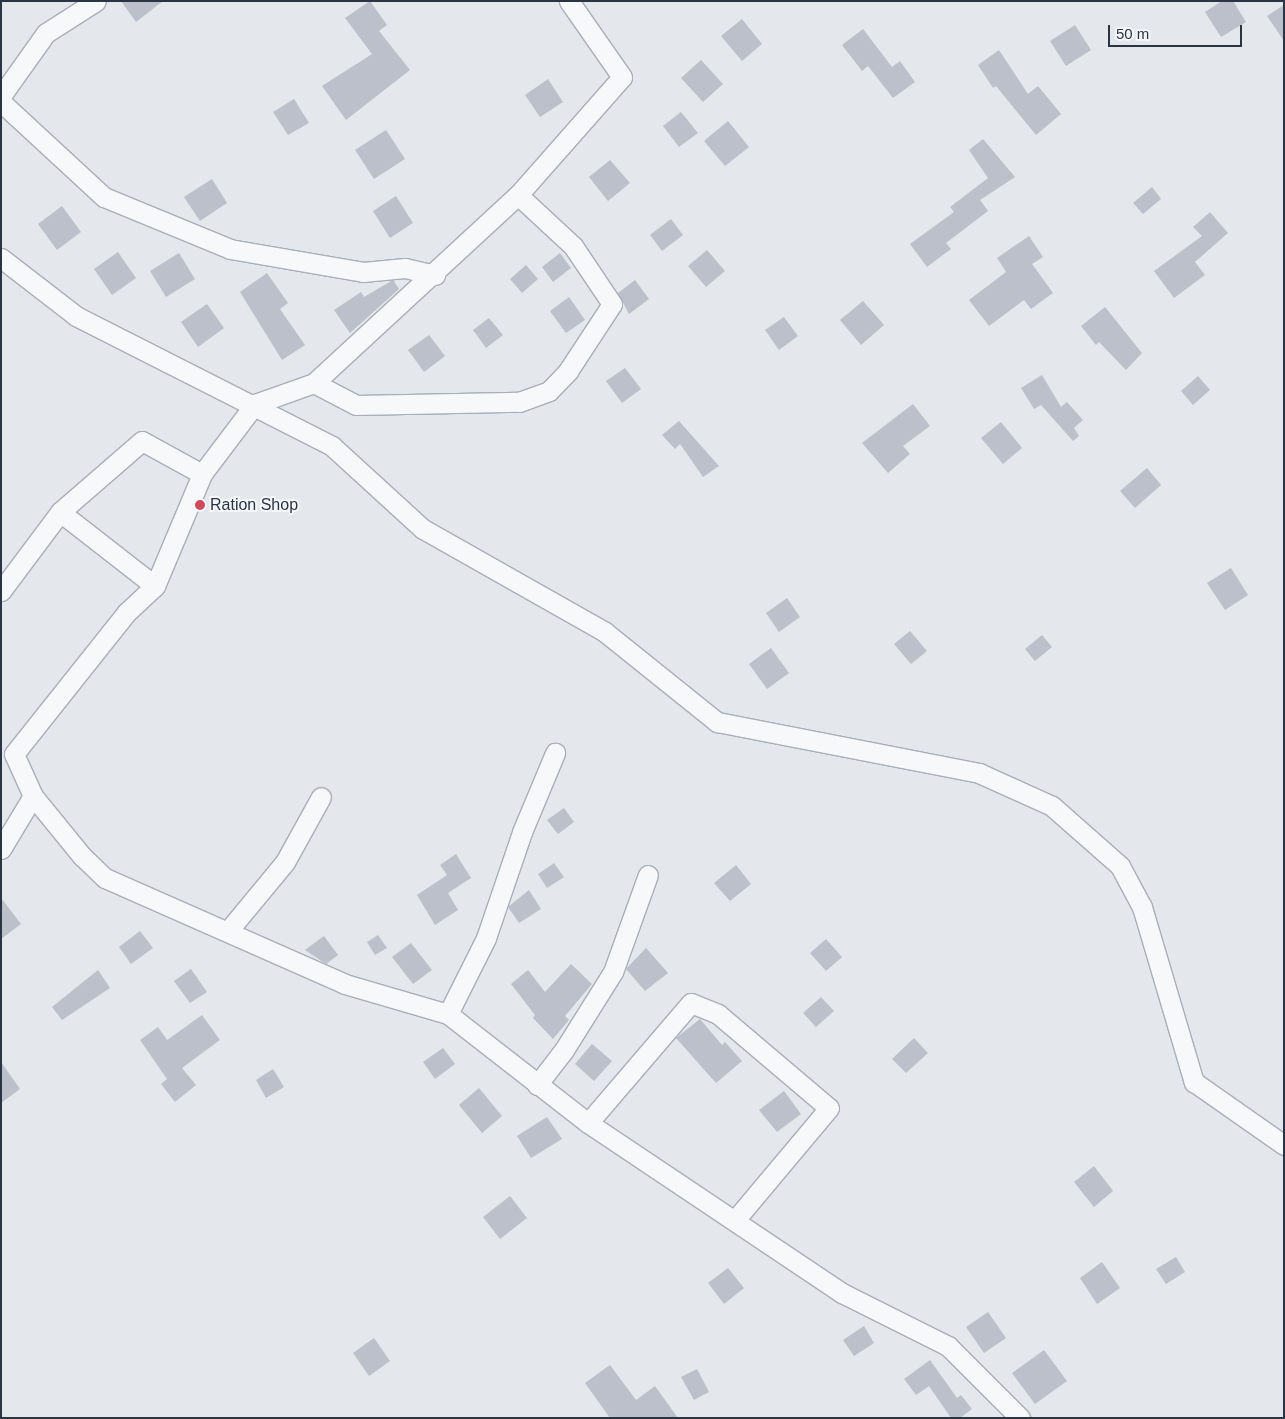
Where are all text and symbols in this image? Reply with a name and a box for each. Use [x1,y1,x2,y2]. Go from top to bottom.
scale bar [1110,15,1244,47]
text: 50 m [1116,25,1149,42]
place label: Ration Shop [210,495,298,515]
marker: Ration Shop [194,499,206,511]

